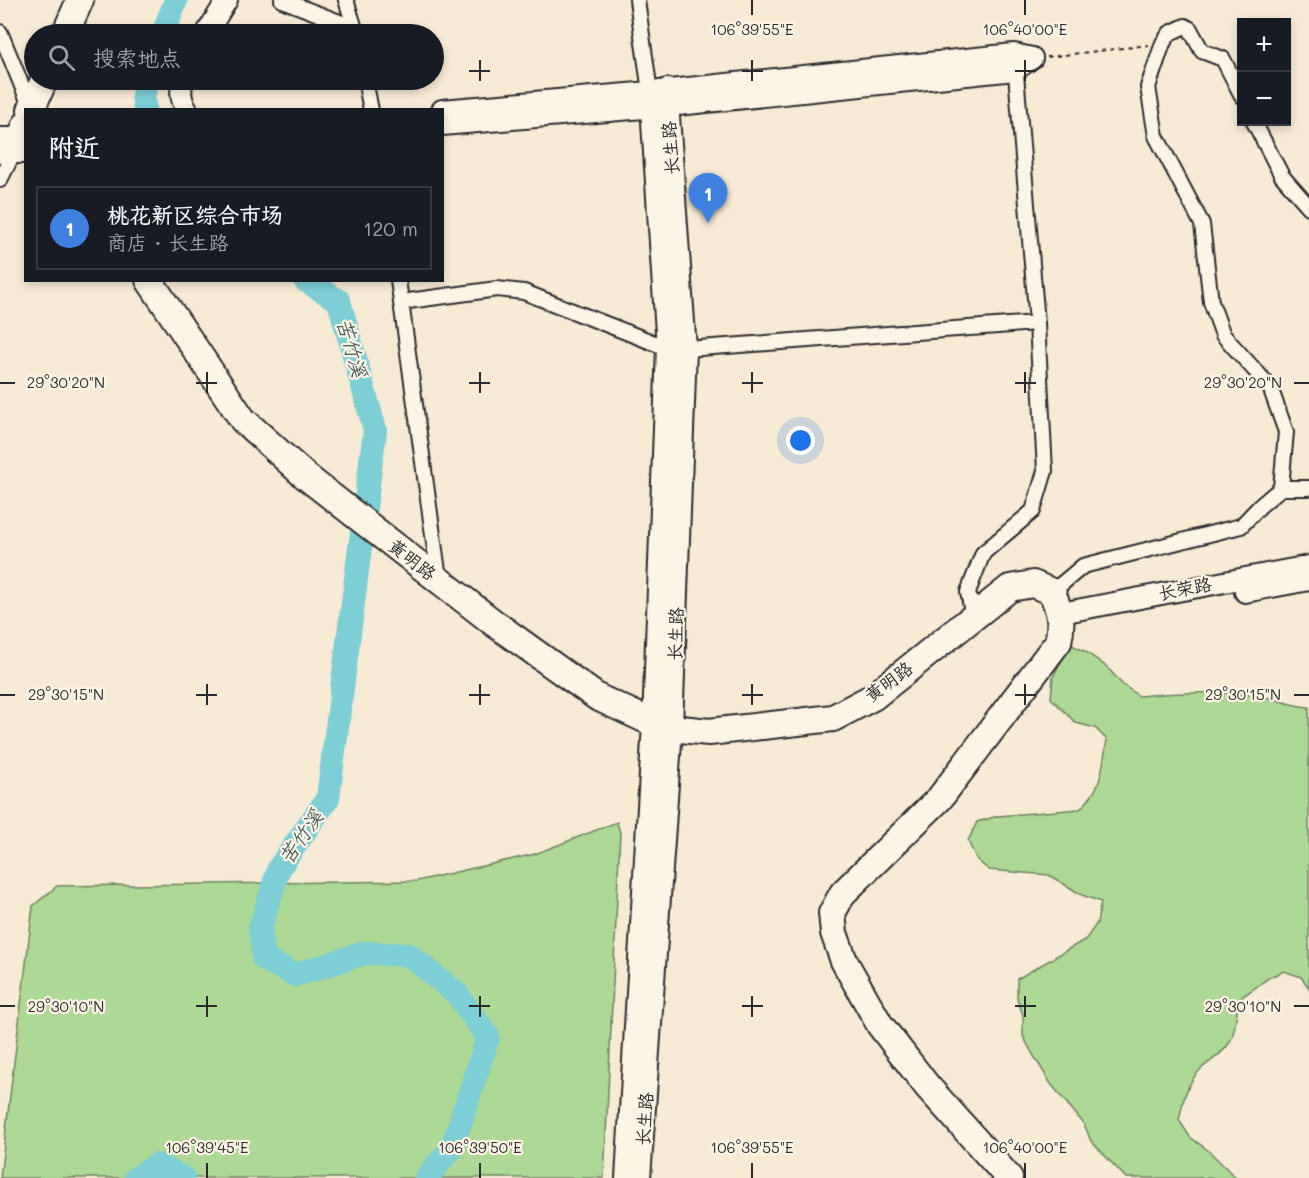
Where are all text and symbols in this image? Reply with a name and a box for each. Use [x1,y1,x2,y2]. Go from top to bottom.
map controls [1237,18,1291,126]
button: + [1237,18,1291,72]
text: 106°39'55"E [710,19,794,39]
text: 106°40'00"E [983,19,1068,39]
search box [24,24,444,90]
icon: search [45,41,78,74]
text: 搜索地点 [93,43,181,72]
button: − [1237,72,1291,126]
street label: 长生路 [656,120,684,176]
text: 附近 [48,130,100,164]
pin: 1 [688,174,728,223]
text: 桃花新区综合市场 [107,200,283,229]
text: 1 [65,215,74,241]
text: 120 m [363,215,418,241]
text: 商店 · 长生路 [107,229,229,255]
water label: 苦竹溪 [332,315,374,381]
text: 29°30'20"N [27,372,105,392]
text: 29°30'20"N [1204,372,1282,392]
your location [786,426,815,455]
street label: 黄明路 [384,533,441,585]
street label: 长荣路 [1156,571,1214,605]
street label: 长生路 [662,607,688,661]
street label: 黄明路 [860,656,917,707]
text: 29°30'15"N [28,684,104,704]
text: 29°30'15"N [1205,684,1281,704]
water label: 苦竹溪 [272,804,329,868]
text: 29°30'10"N [28,996,104,1016]
text: 29°30'10"N [1205,996,1281,1016]
street label: 长生路 [630,1091,658,1147]
text: 106°39'45"E [165,1137,249,1157]
text: 106°39'50"E [438,1137,522,1157]
text: 106°39'55"E [710,1137,794,1157]
text: 106°40'00"E [983,1137,1068,1157]

